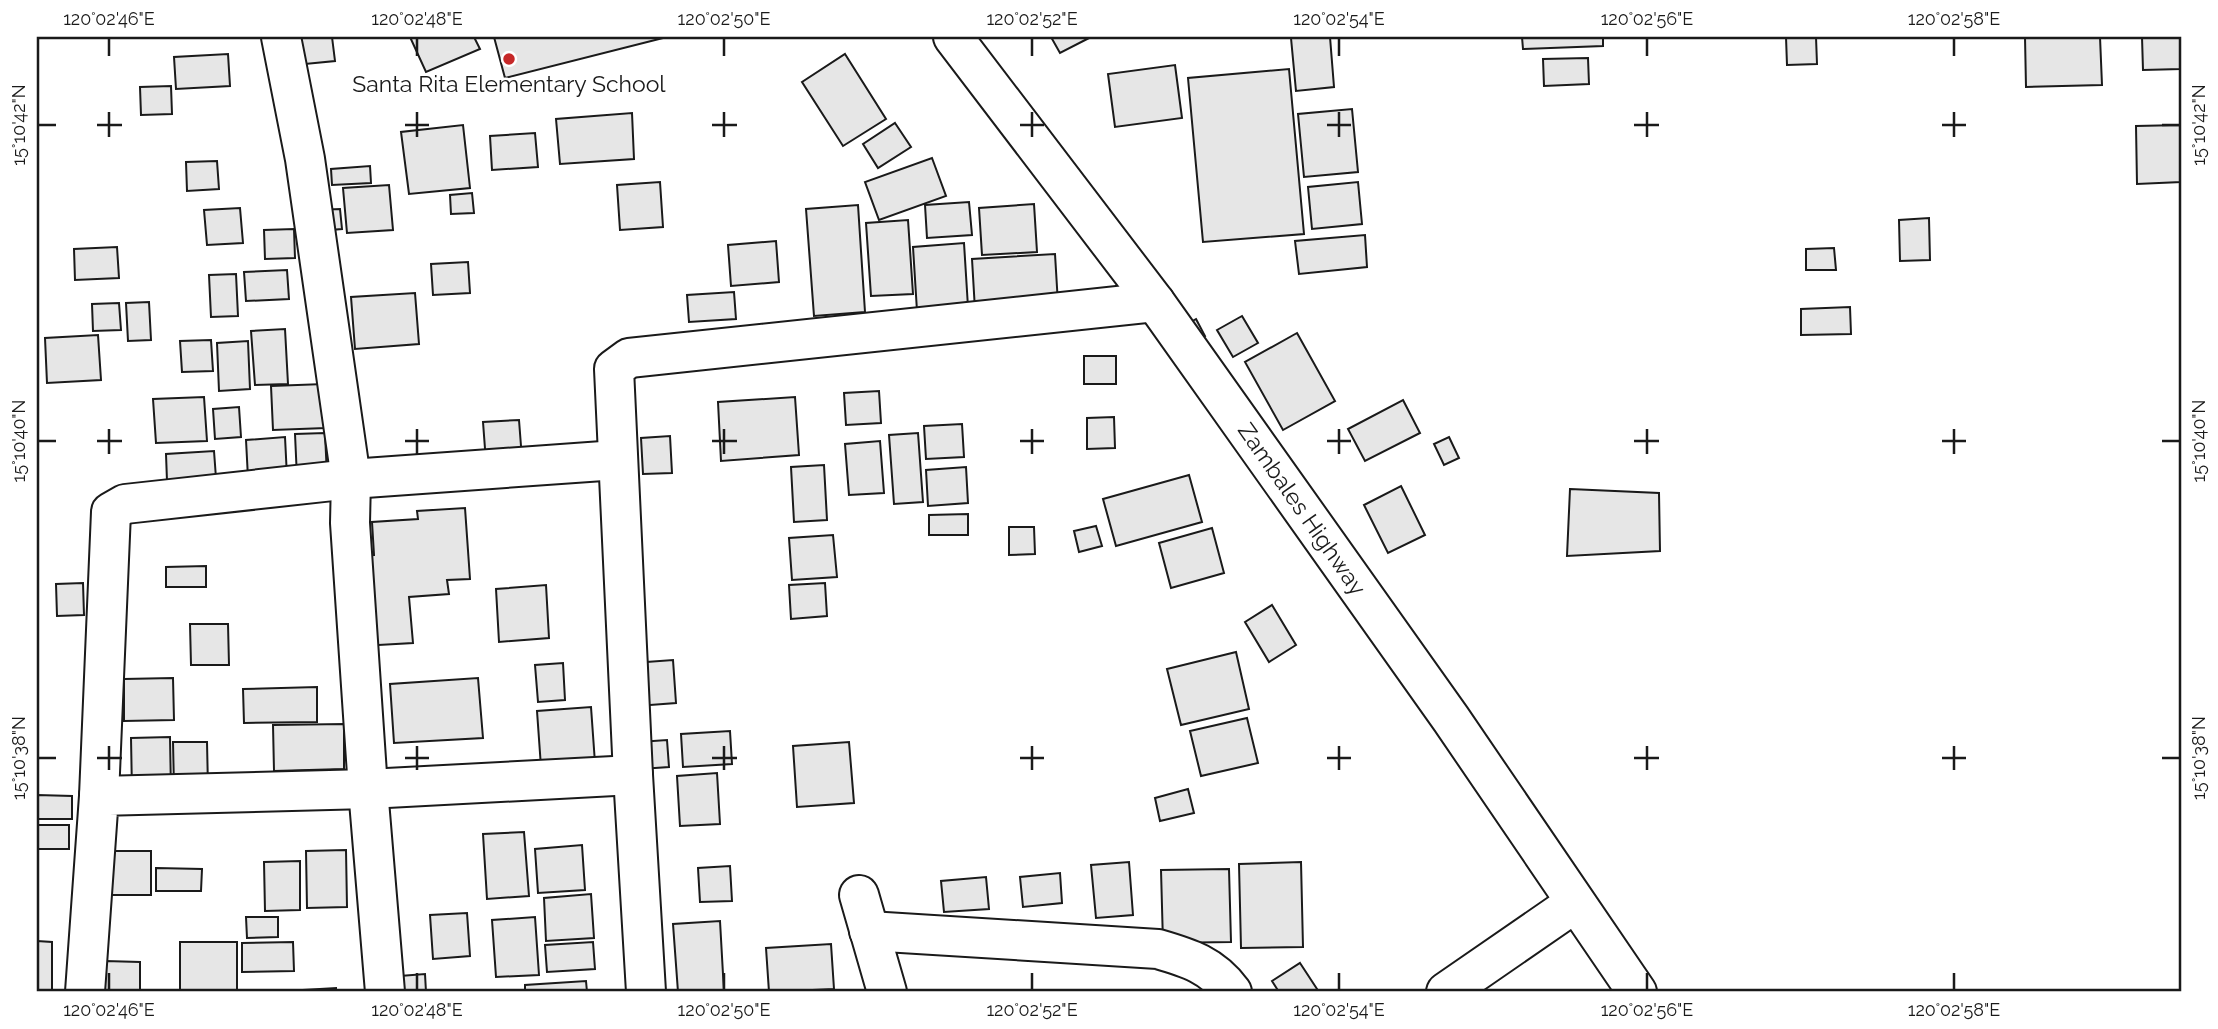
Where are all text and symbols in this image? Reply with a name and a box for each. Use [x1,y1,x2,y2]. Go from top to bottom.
text: 120°02'46"E [63,8,155,29]
text: 120°02'48"E [371,8,463,29]
text: 120°02'50"E [678,8,770,29]
text: 120°02'52"E [986,8,1078,29]
text: 120°02'54"E [1293,8,1385,29]
text: 120°02'56"E [1601,8,1693,29]
text: 120°02'58"E [1908,8,2000,29]
marker: Santa Rita Elementary School [501,51,517,67]
place label: Santa Rita Elementary School [352,70,666,97]
text: 15°10'42"N [8,84,29,166]
text: 15°10'42"N [2188,84,2209,166]
text: 15°10'40"N [8,399,29,483]
text: 15°10'40"N [2188,399,2209,483]
street label: Zambales Highway [1233,417,1372,600]
text: 15°10'38"N [8,716,29,800]
text: 15°10'38"N [2188,716,2209,800]
text: 120°02'46"E [63,999,155,1020]
text: 120°02'48"E [371,999,463,1020]
text: 120°02'50"E [678,999,770,1020]
text: 120°02'52"E [986,999,1078,1020]
text: 120°02'54"E [1293,999,1385,1020]
text: 120°02'56"E [1601,999,1693,1020]
text: 120°02'58"E [1908,999,2000,1020]

